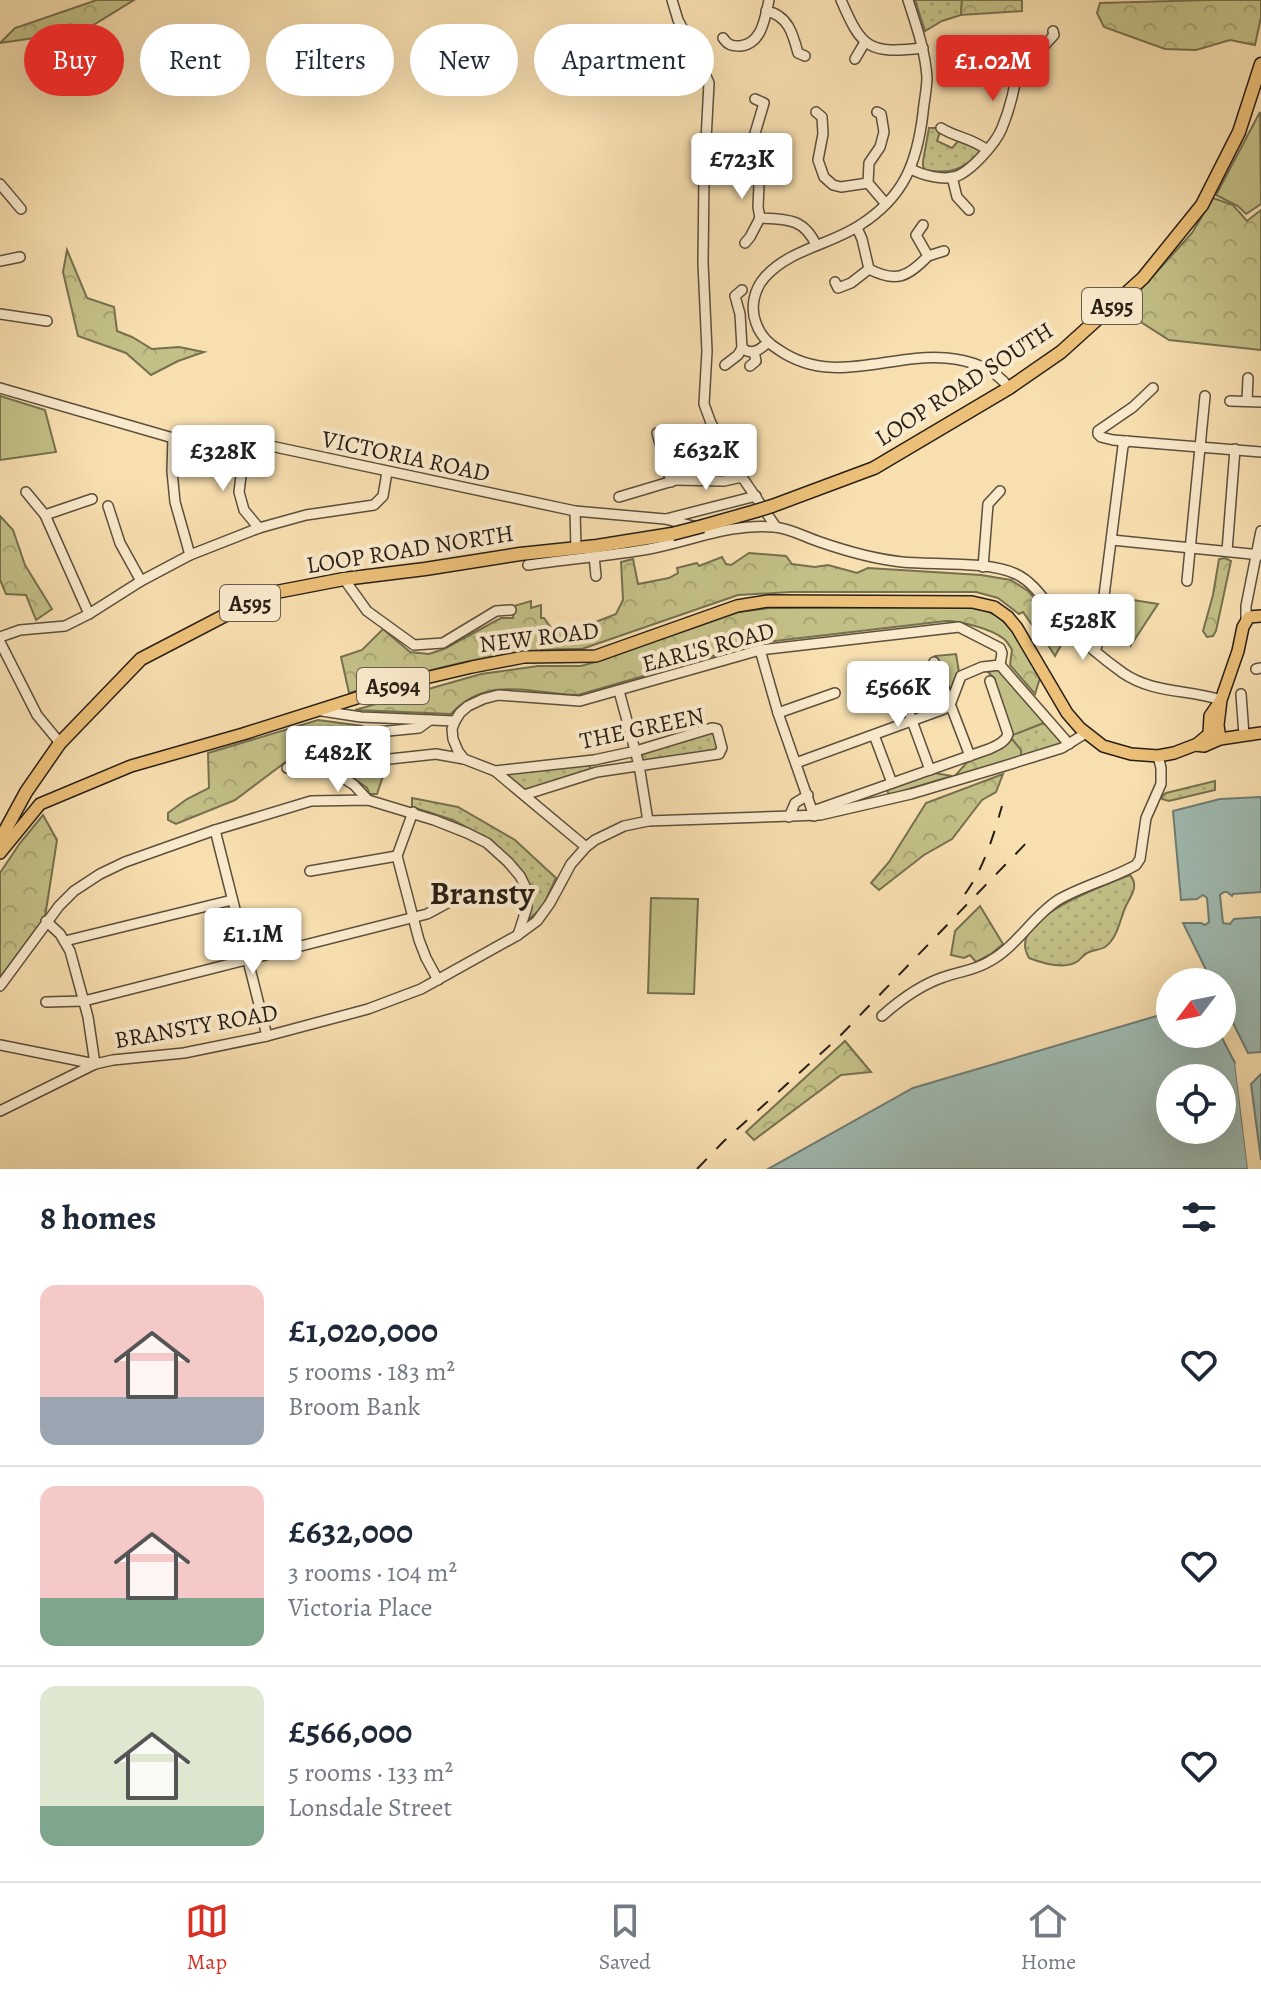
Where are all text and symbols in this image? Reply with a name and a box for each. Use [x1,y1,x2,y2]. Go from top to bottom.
chip: Buy [24,24,124,96]
chip: Rent [140,24,250,96]
chip: Filters [266,24,394,96]
chip: New [410,24,518,96]
chip: Apartment [534,24,714,96]
pin: £1.02M [928,35,1058,103]
text: £1.02M [954,43,1032,78]
pin: £723K [686,133,798,201]
text: £723K [709,141,775,176]
road number: A595 [1082,288,1142,324]
street label: LOOP ROAD SOUTH [869,314,1059,454]
street label: VICTORIA ROAD [318,422,493,489]
pin: £632K [650,424,762,492]
pin: £328K [167,425,279,493]
text: £632K [673,432,739,467]
text: £328K [190,433,256,468]
street label: LOOP ROAD NORTH [304,517,516,581]
road number: A595 [220,585,280,621]
pin: £528K [1027,594,1139,662]
text: £528K [1050,602,1116,637]
street label: NEW ROAD [477,614,601,660]
street label: EARL'S ROAD [638,614,778,680]
pin: £566K [842,661,954,729]
road number: A5094 [357,668,429,704]
text: £566K [865,669,931,704]
street label: THE GREEN [577,699,707,757]
pin: £482K [282,726,394,794]
text: £482K [304,734,372,769]
district label: Bransty [430,871,535,915]
pin: £1.1M [197,908,309,976]
text: £1.1M [222,916,284,951]
north arrow [1156,968,1236,1048]
map controls [1156,968,1236,1144]
street label: BRANSTY ROAD [112,996,280,1056]
button: locate [1156,1064,1236,1144]
text: 8 homes [40,1194,156,1241]
icon: filters [1177,1195,1221,1239]
text: £1,020,000 [288,1307,438,1354]
icon: home [104,1317,200,1413]
icon: heart [1177,1343,1221,1387]
text: 5 rooms · 183 m² [288,1354,455,1389]
text: Broom Bank [288,1389,420,1424]
text: £632,000 [288,1508,413,1555]
icon: home [104,1518,200,1614]
icon: heart [1177,1544,1221,1588]
text: 3 rooms · 104 m² [288,1555,457,1590]
text: Victoria Place [288,1590,432,1625]
text: £566,000 [288,1708,412,1755]
icon: home [104,1718,200,1814]
icon: heart [1177,1744,1221,1788]
text: 5 rooms · 133 m² [288,1755,453,1790]
text: Lonsdale Street [288,1790,452,1825]
tab: Map [185,1899,229,1977]
tab: Saved [599,1899,651,1977]
tab: Home [1021,1899,1076,1977]

